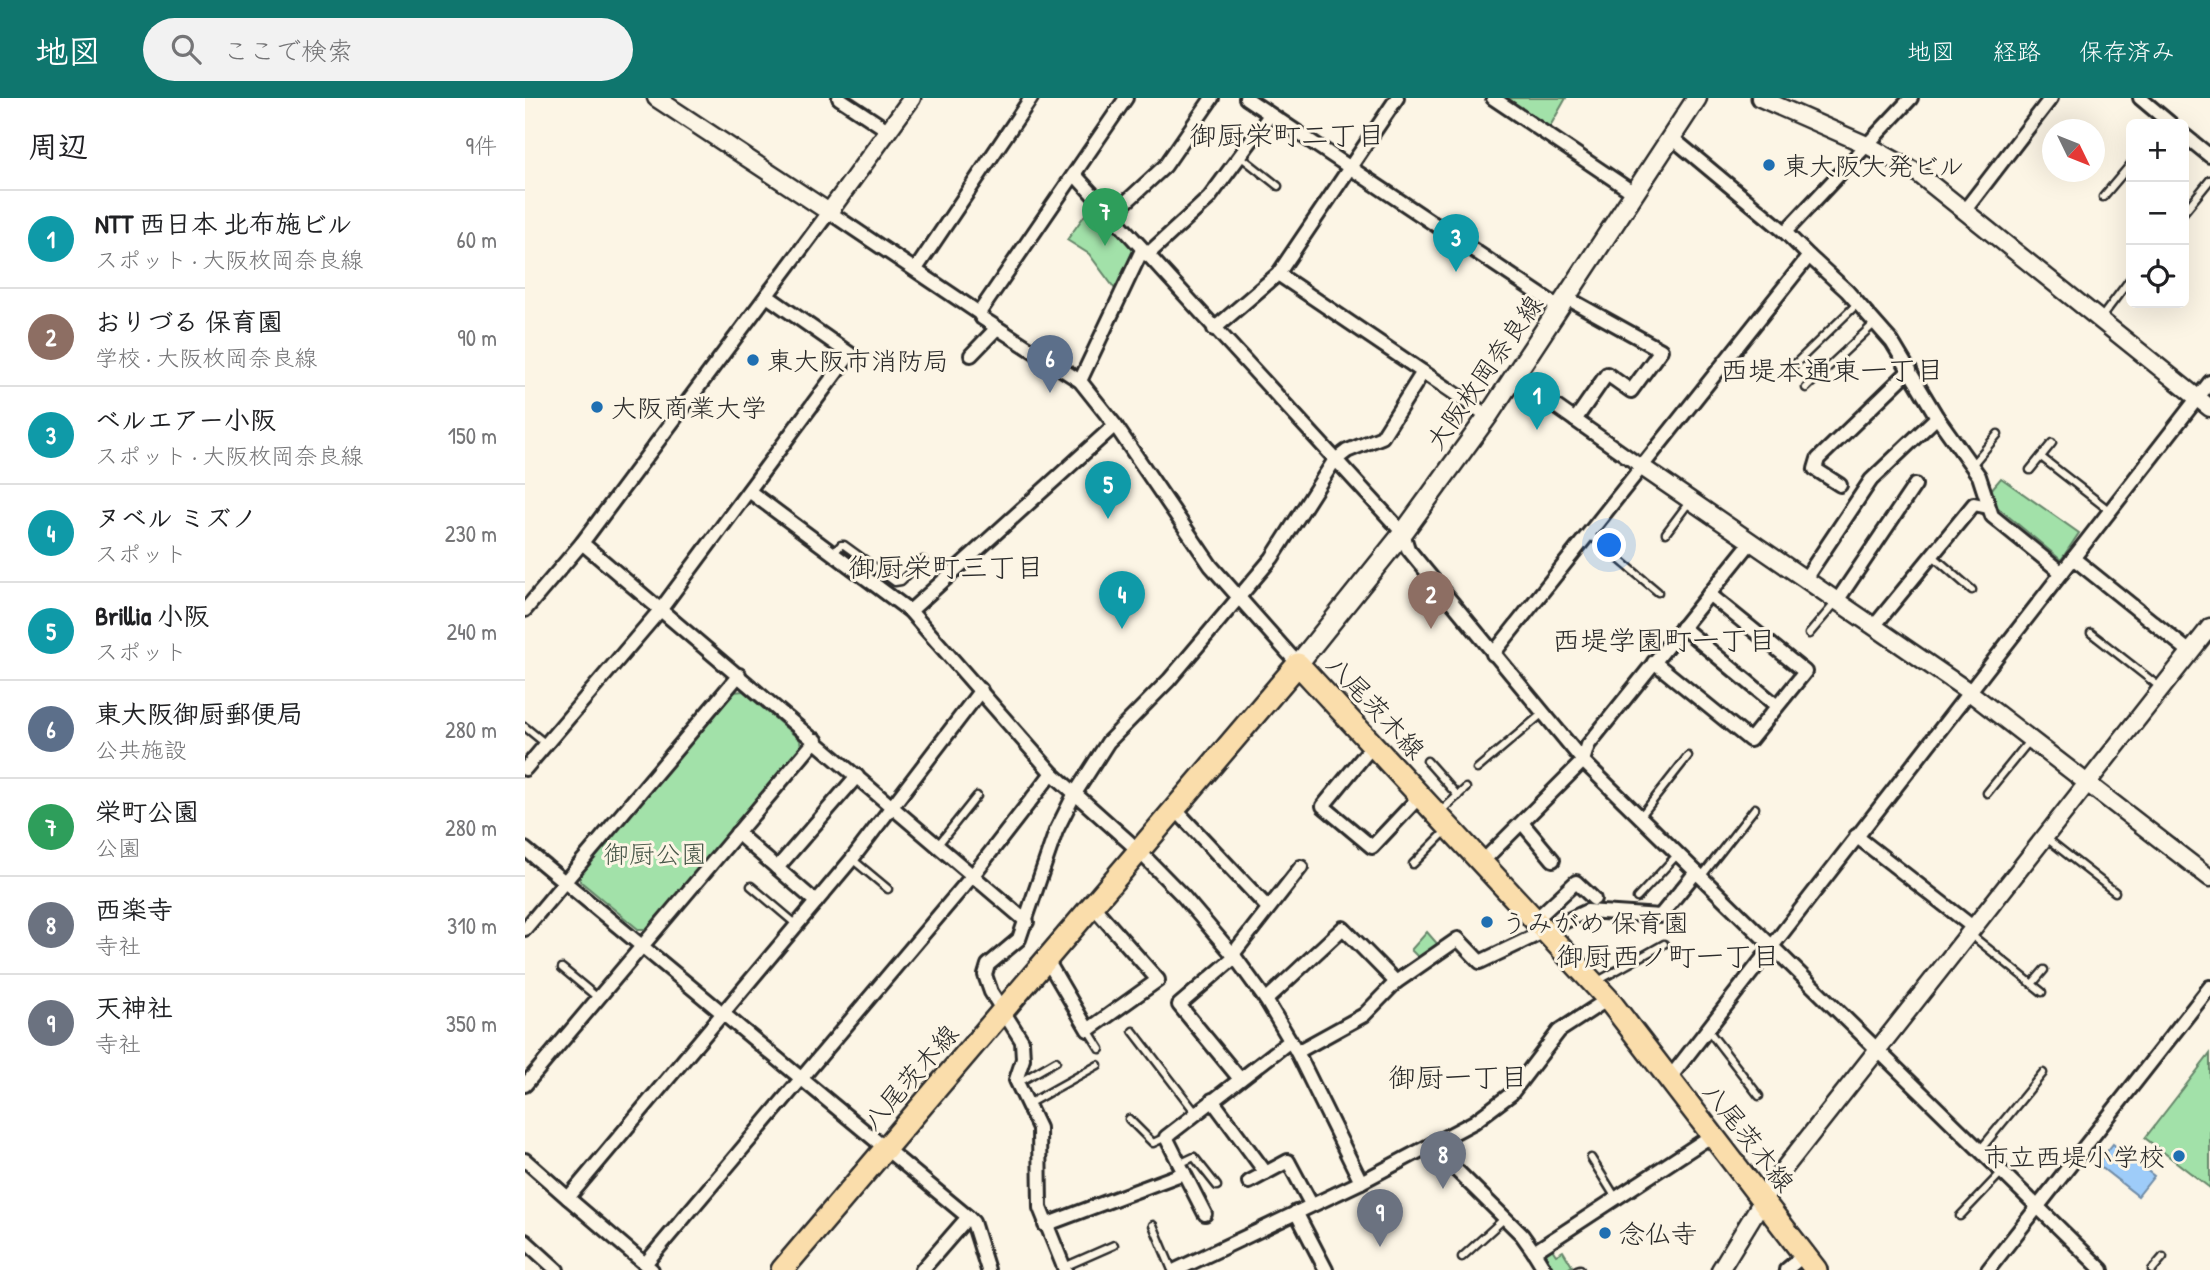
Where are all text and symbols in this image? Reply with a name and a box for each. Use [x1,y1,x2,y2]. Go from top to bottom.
search box [143,18,633,81]
text: 地図 [35,29,101,73]
icon: search [167,30,205,68]
text: ここで検索 [223,33,353,68]
text: 地図 [1907,35,1955,67]
text: 経路 [1993,35,2041,67]
text: 保存済み [2079,35,2175,67]
district label: 御厨栄町二丁目 [1189,116,1385,154]
north arrow [2042,119,2105,182]
map controls [2126,119,2189,308]
button: + [2126,119,2189,182]
text: 周辺 [28,126,88,166]
text: 9件 [466,130,497,161]
place label: 東大阪大発ビル [1783,148,1964,183]
marker: 東大阪大発ビル [1761,157,1777,173]
button: − [2126,182,2189,245]
pin: 7 [1082,188,1128,246]
text: NTT 西日本 北布施ビル [95,206,353,241]
pin: 3 [1433,214,1479,272]
text: 1 [47,224,55,255]
text: 60 m [457,224,497,255]
text: スポット · 大阪枚岡奈良線 [95,244,363,275]
button: locate [2126,245,2189,308]
street label: 大阪枚岡奈良線 [1417,287,1551,457]
text: おりづる 保育園 [95,304,283,339]
text: 2 [46,322,56,353]
text: 90 m [457,322,497,353]
pin: 6 [1027,335,1073,393]
text: 学校 · 大阪枚岡奈良線 [95,342,317,373]
place label: 東大阪市消防局 [767,343,949,378]
district label: 西堤本通東一丁目 [1720,351,1944,389]
marker: 東大阪市消防局 [745,352,761,368]
pin: 1 [1514,372,1560,430]
place label: 大阪商業大学 [611,390,767,425]
marker: 大阪商業大学 [589,399,605,415]
text: ベルエアー小阪 [95,402,276,437]
text: 3 [46,420,56,451]
text: 150 m [448,420,497,451]
text: スポット · 大阪枚岡奈良線 [95,440,363,471]
pin: 5 [1085,461,1131,519]
text: ヌベル ミズノ [95,500,257,535]
text: 4 [47,518,55,549]
text: 230 m [445,518,497,549]
your location [1592,528,1626,562]
text: スポット [95,538,187,569]
district label: 御厨栄町三丁目 [848,548,1044,586]
pin: 4 [1099,571,1145,629]
pin: 2 [1408,571,1454,629]
text: Brillia 小阪 [95,598,209,633]
text: 5 [46,616,56,647]
text: 240 m [446,616,497,647]
district label: 西堤学園町一丁目 [1552,621,1776,659]
text: スポット [95,636,187,667]
street label: 八尾茨木線 [1319,648,1433,766]
text: 東大阪御厨郵便局 [95,696,303,731]
text: 6 [46,714,56,745]
text: 280 m [445,714,497,745]
text: 公共施設 [95,734,187,765]
text: 栄町公園 [95,794,199,829]
text: 7 [45,812,57,843]
text: 280 m [445,812,497,843]
text: 公園 [95,832,141,863]
park label: 御厨公園 [603,836,707,871]
text: 西楽寺 [95,892,173,927]
place label: うみがめ 保育園 [1501,905,1689,940]
text: 8 [46,910,56,941]
text: 310 m [447,910,497,941]
marker: うみがめ 保育園 [1479,914,1495,930]
text: 寺社 [95,930,141,961]
district label: 御厨西ノ町一丁目 [1556,937,1780,975]
text: 天神社 [95,990,173,1025]
text: 9 [47,1008,55,1039]
text: 350 m [446,1008,497,1039]
street label: 八尾茨木線 [854,1016,966,1138]
text: 寺社 [95,1028,141,1059]
district label: 御厨一丁目 [1388,1058,1528,1096]
street label: 八尾茨木線 [1695,1075,1803,1199]
pin: 8 [1420,1131,1466,1189]
place label: 市立西堤小学校 [1983,1139,2165,1174]
marker: 市立西堤小学校 [2171,1148,2187,1164]
pin: 9 [1357,1189,1403,1247]
place label: 念仏寺 [1619,1216,1697,1251]
marker: 念仏寺 [1597,1225,1613,1241]

